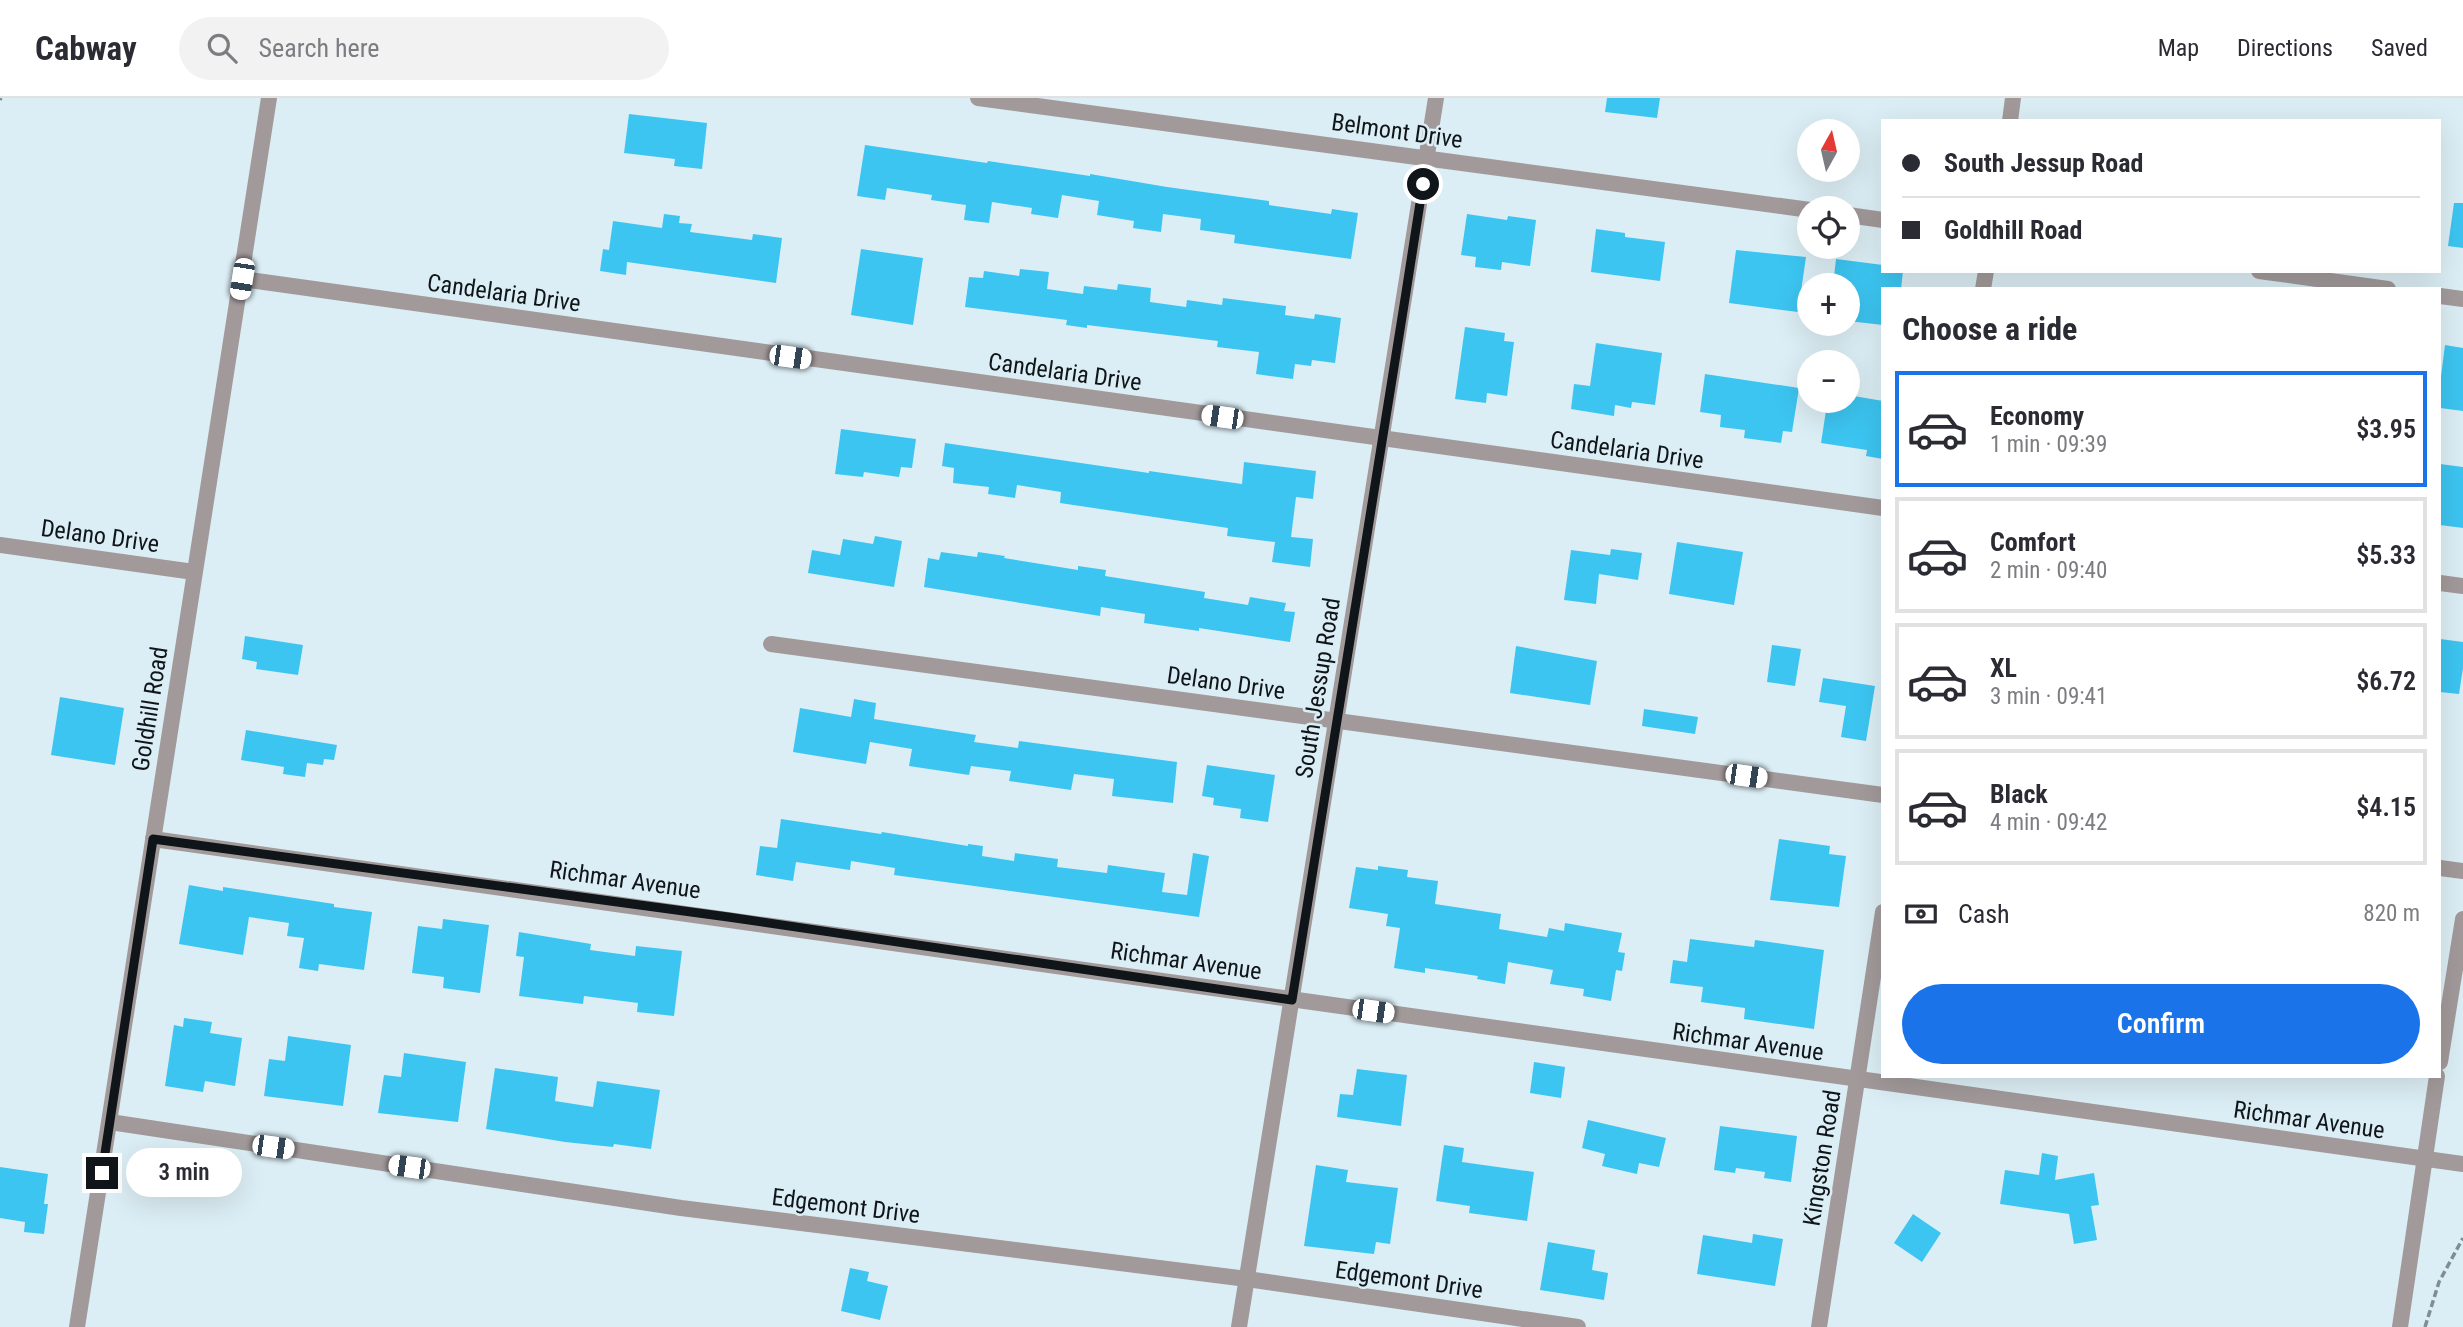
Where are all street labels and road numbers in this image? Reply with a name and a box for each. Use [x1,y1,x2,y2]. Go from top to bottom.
street label: Belmont Drive [1330,108,1464,154]
street label: Candelaria Drive [426,268,582,318]
street label: Candelaria Drive [987,347,1143,397]
street label: Candelaria Drive [1549,425,1705,475]
street label: Delano Drive [39,514,161,558]
street label: South Jessup Road [1290,596,1346,780]
street label: Goldhill Road [126,645,174,773]
street label: Delano Drive [1165,661,1287,705]
street label: Richmar Avenue [548,856,702,904]
street label: Richmar Avenue [1109,937,1263,985]
street label: Richmar Avenue [1671,1018,1825,1066]
street label: Kingston Road [1797,1088,1847,1228]
street label: Richmar Avenue [2232,1096,2386,1144]
street label: Edgemont Drive [770,1183,922,1229]
street label: Edgemont Drive [1333,1256,1485,1304]

